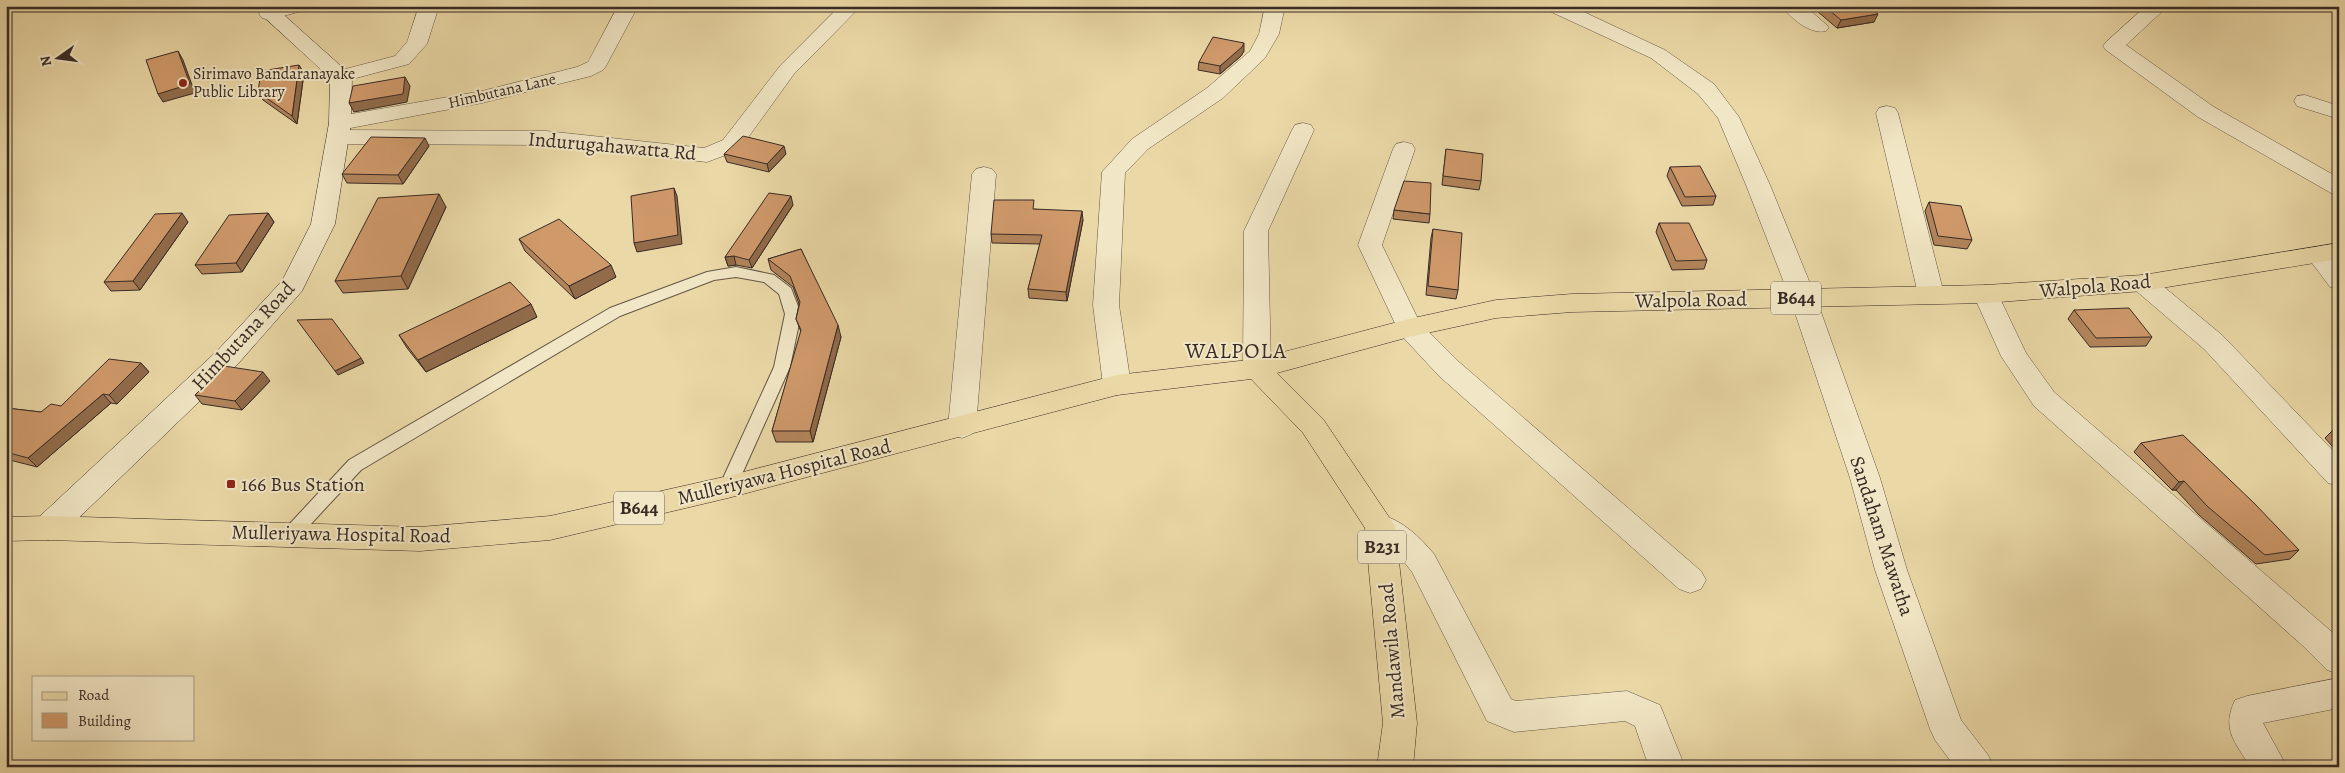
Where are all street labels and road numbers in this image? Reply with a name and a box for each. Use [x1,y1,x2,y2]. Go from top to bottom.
street label: Himbutana Lane [446,68,558,114]
street label: Indurugahawatta Rd [527,125,697,167]
street label: Walpola Road [2037,268,2152,304]
street label: Himbutana Road [185,275,301,396]
road number: B644 [1771,282,1821,314]
street label: Walpola Road [1634,286,1747,314]
street label: Mulleriyawa Hospital Road [674,432,894,512]
street label: Sandaham Mawatha [1843,453,1921,620]
road number: B644 [614,492,664,524]
street label: Mulleriyawa Hospital Road [231,519,451,549]
road number: B231 [1358,530,1406,564]
street label: Mandawila Road [1373,582,1411,720]

